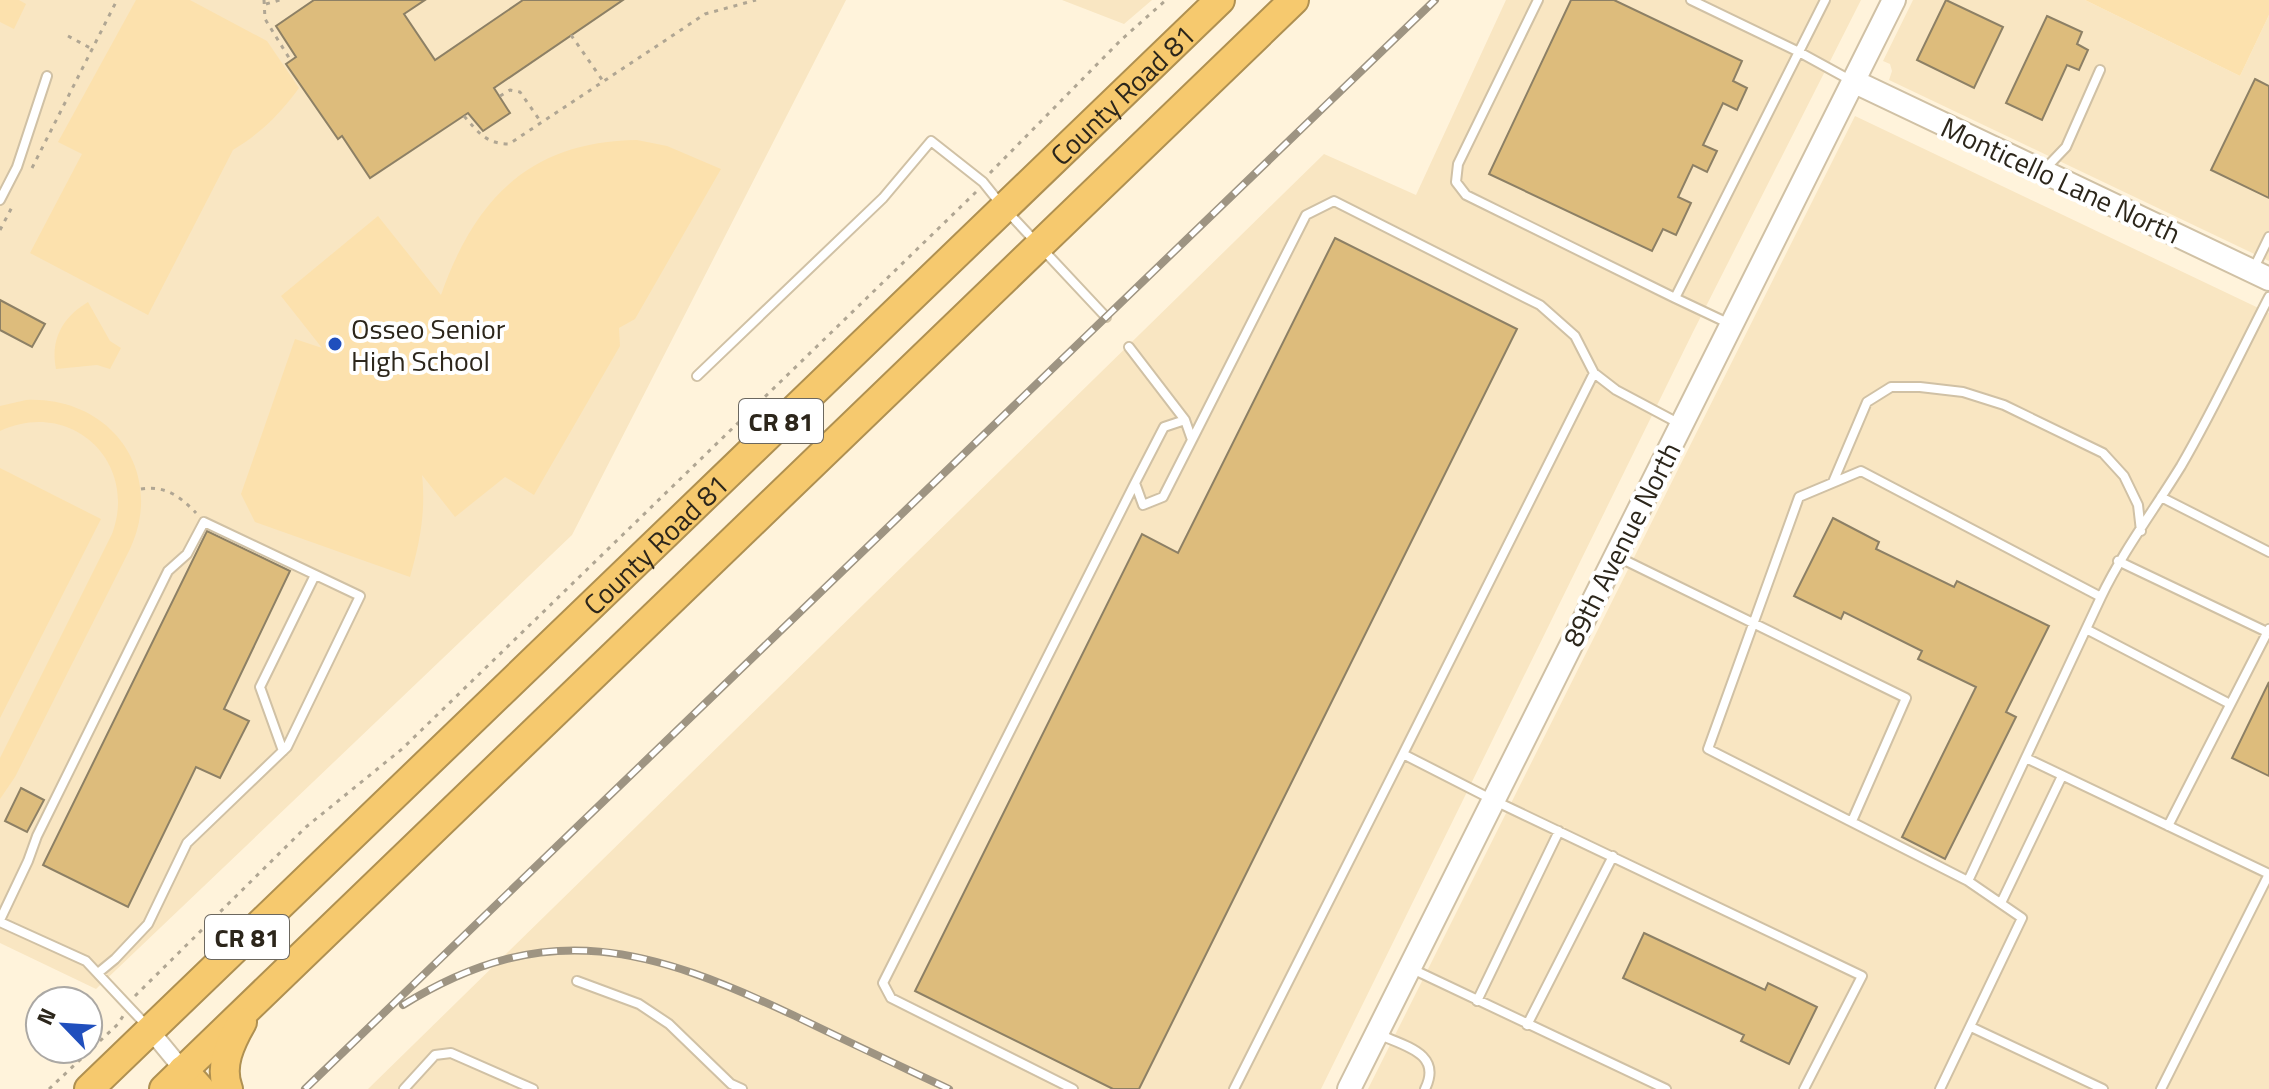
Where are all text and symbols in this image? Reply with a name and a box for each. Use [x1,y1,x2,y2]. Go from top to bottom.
street label: County Road 81 [1040,14,1204,175]
street label: Monticello Lane North [1934,106,2188,254]
place label: Osseo Senior High School [351,307,506,382]
marker: Osseo Senior High School [326,335,344,353]
road number: CR 81 [739,399,823,443]
street label: 89th Avenue North [1551,434,1691,654]
street label: County Road 81 [573,463,738,624]
road number: CR 81 [205,915,289,959]
north arrow [24,985,104,1065]
text: N [27,1002,65,1031]

